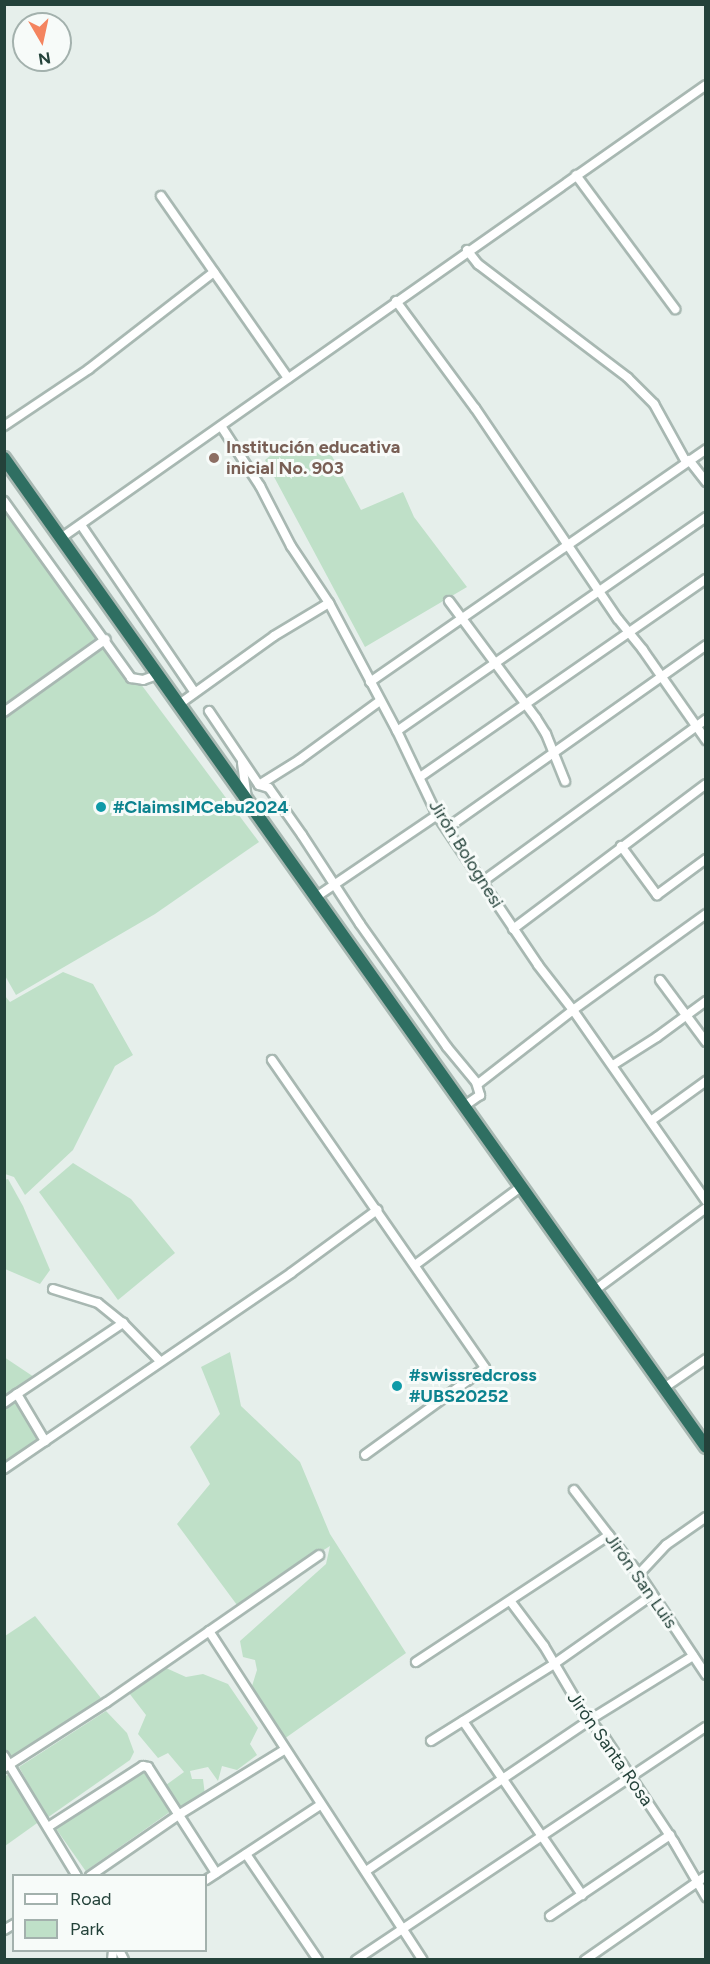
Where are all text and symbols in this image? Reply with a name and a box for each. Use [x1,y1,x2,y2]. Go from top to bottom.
north arrow [12,12,72,72]
text: N [37,48,52,69]
place label: Institución educativa inicial No. 903 [226,437,400,480]
marker: Institución educativa inicial No. 903 [207,451,221,465]
place label: #ClaimsIMCebu2024 [113,796,289,818]
street label: Jirón Bolognesi [424,796,508,912]
marker: #ClaimsIMCebu2024 [94,800,108,814]
place label: #swissredcross #UBS20252 [409,1365,537,1408]
marker: #swissredcross #UBS20252 [390,1379,404,1393]
street label: Jirón San Luis [600,1529,682,1633]
street label: Jirón Santa Rosa [563,1688,657,1810]
legend [12,1874,207,1952]
text: Road [70,1888,111,1910]
text: Park [70,1918,104,1940]

